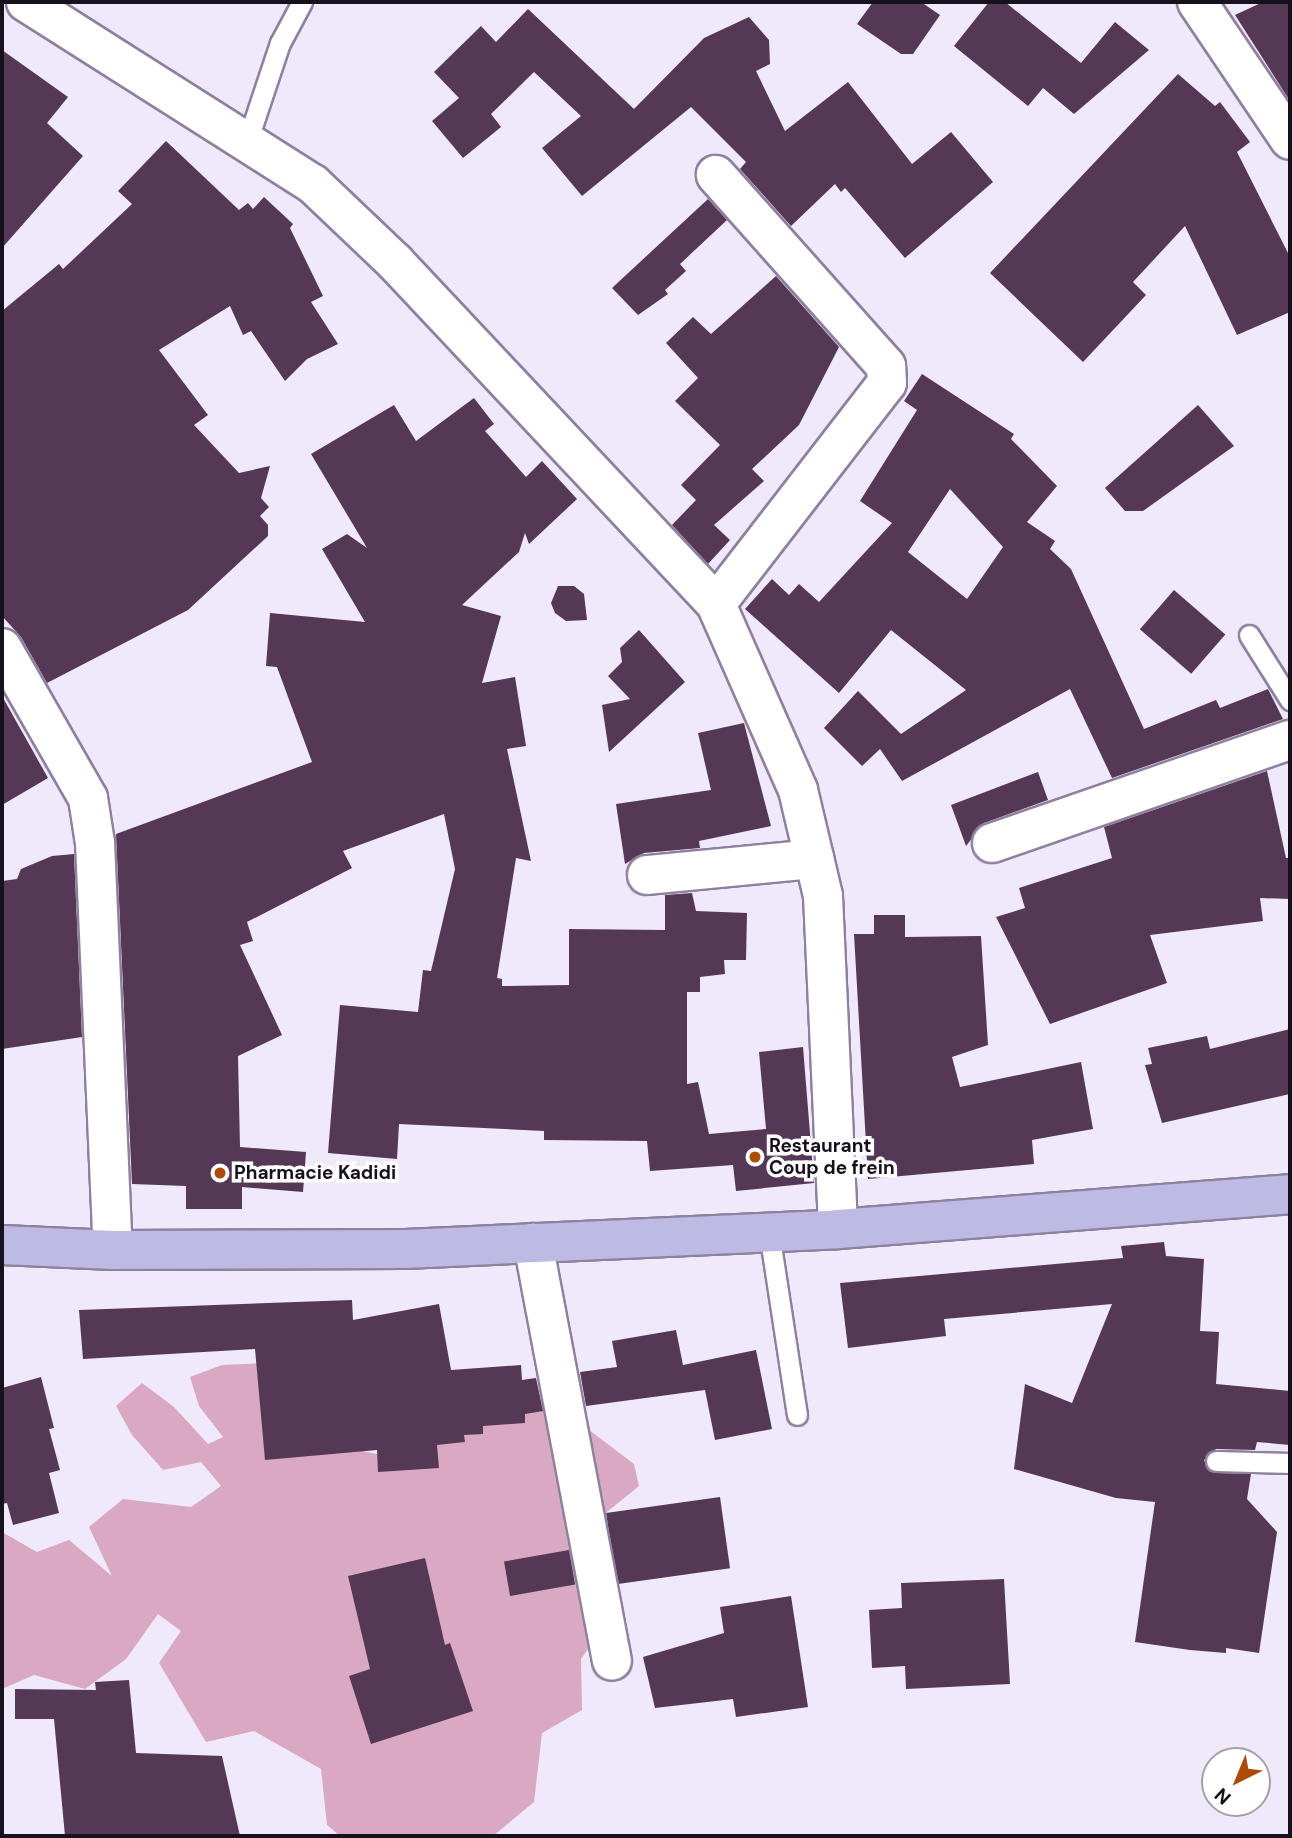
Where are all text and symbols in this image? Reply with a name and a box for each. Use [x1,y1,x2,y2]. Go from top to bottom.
place label: Restaurant Coup de frein [769,1135,895,1179]
marker: Restaurant Coup de frein [747,1149,763,1165]
place label: Pharmacie Kadidi [234,1162,396,1184]
marker: Pharmacie Kadidi [212,1165,228,1181]
north arrow [1201,1747,1271,1817]
text: N [1209,1782,1236,1810]

